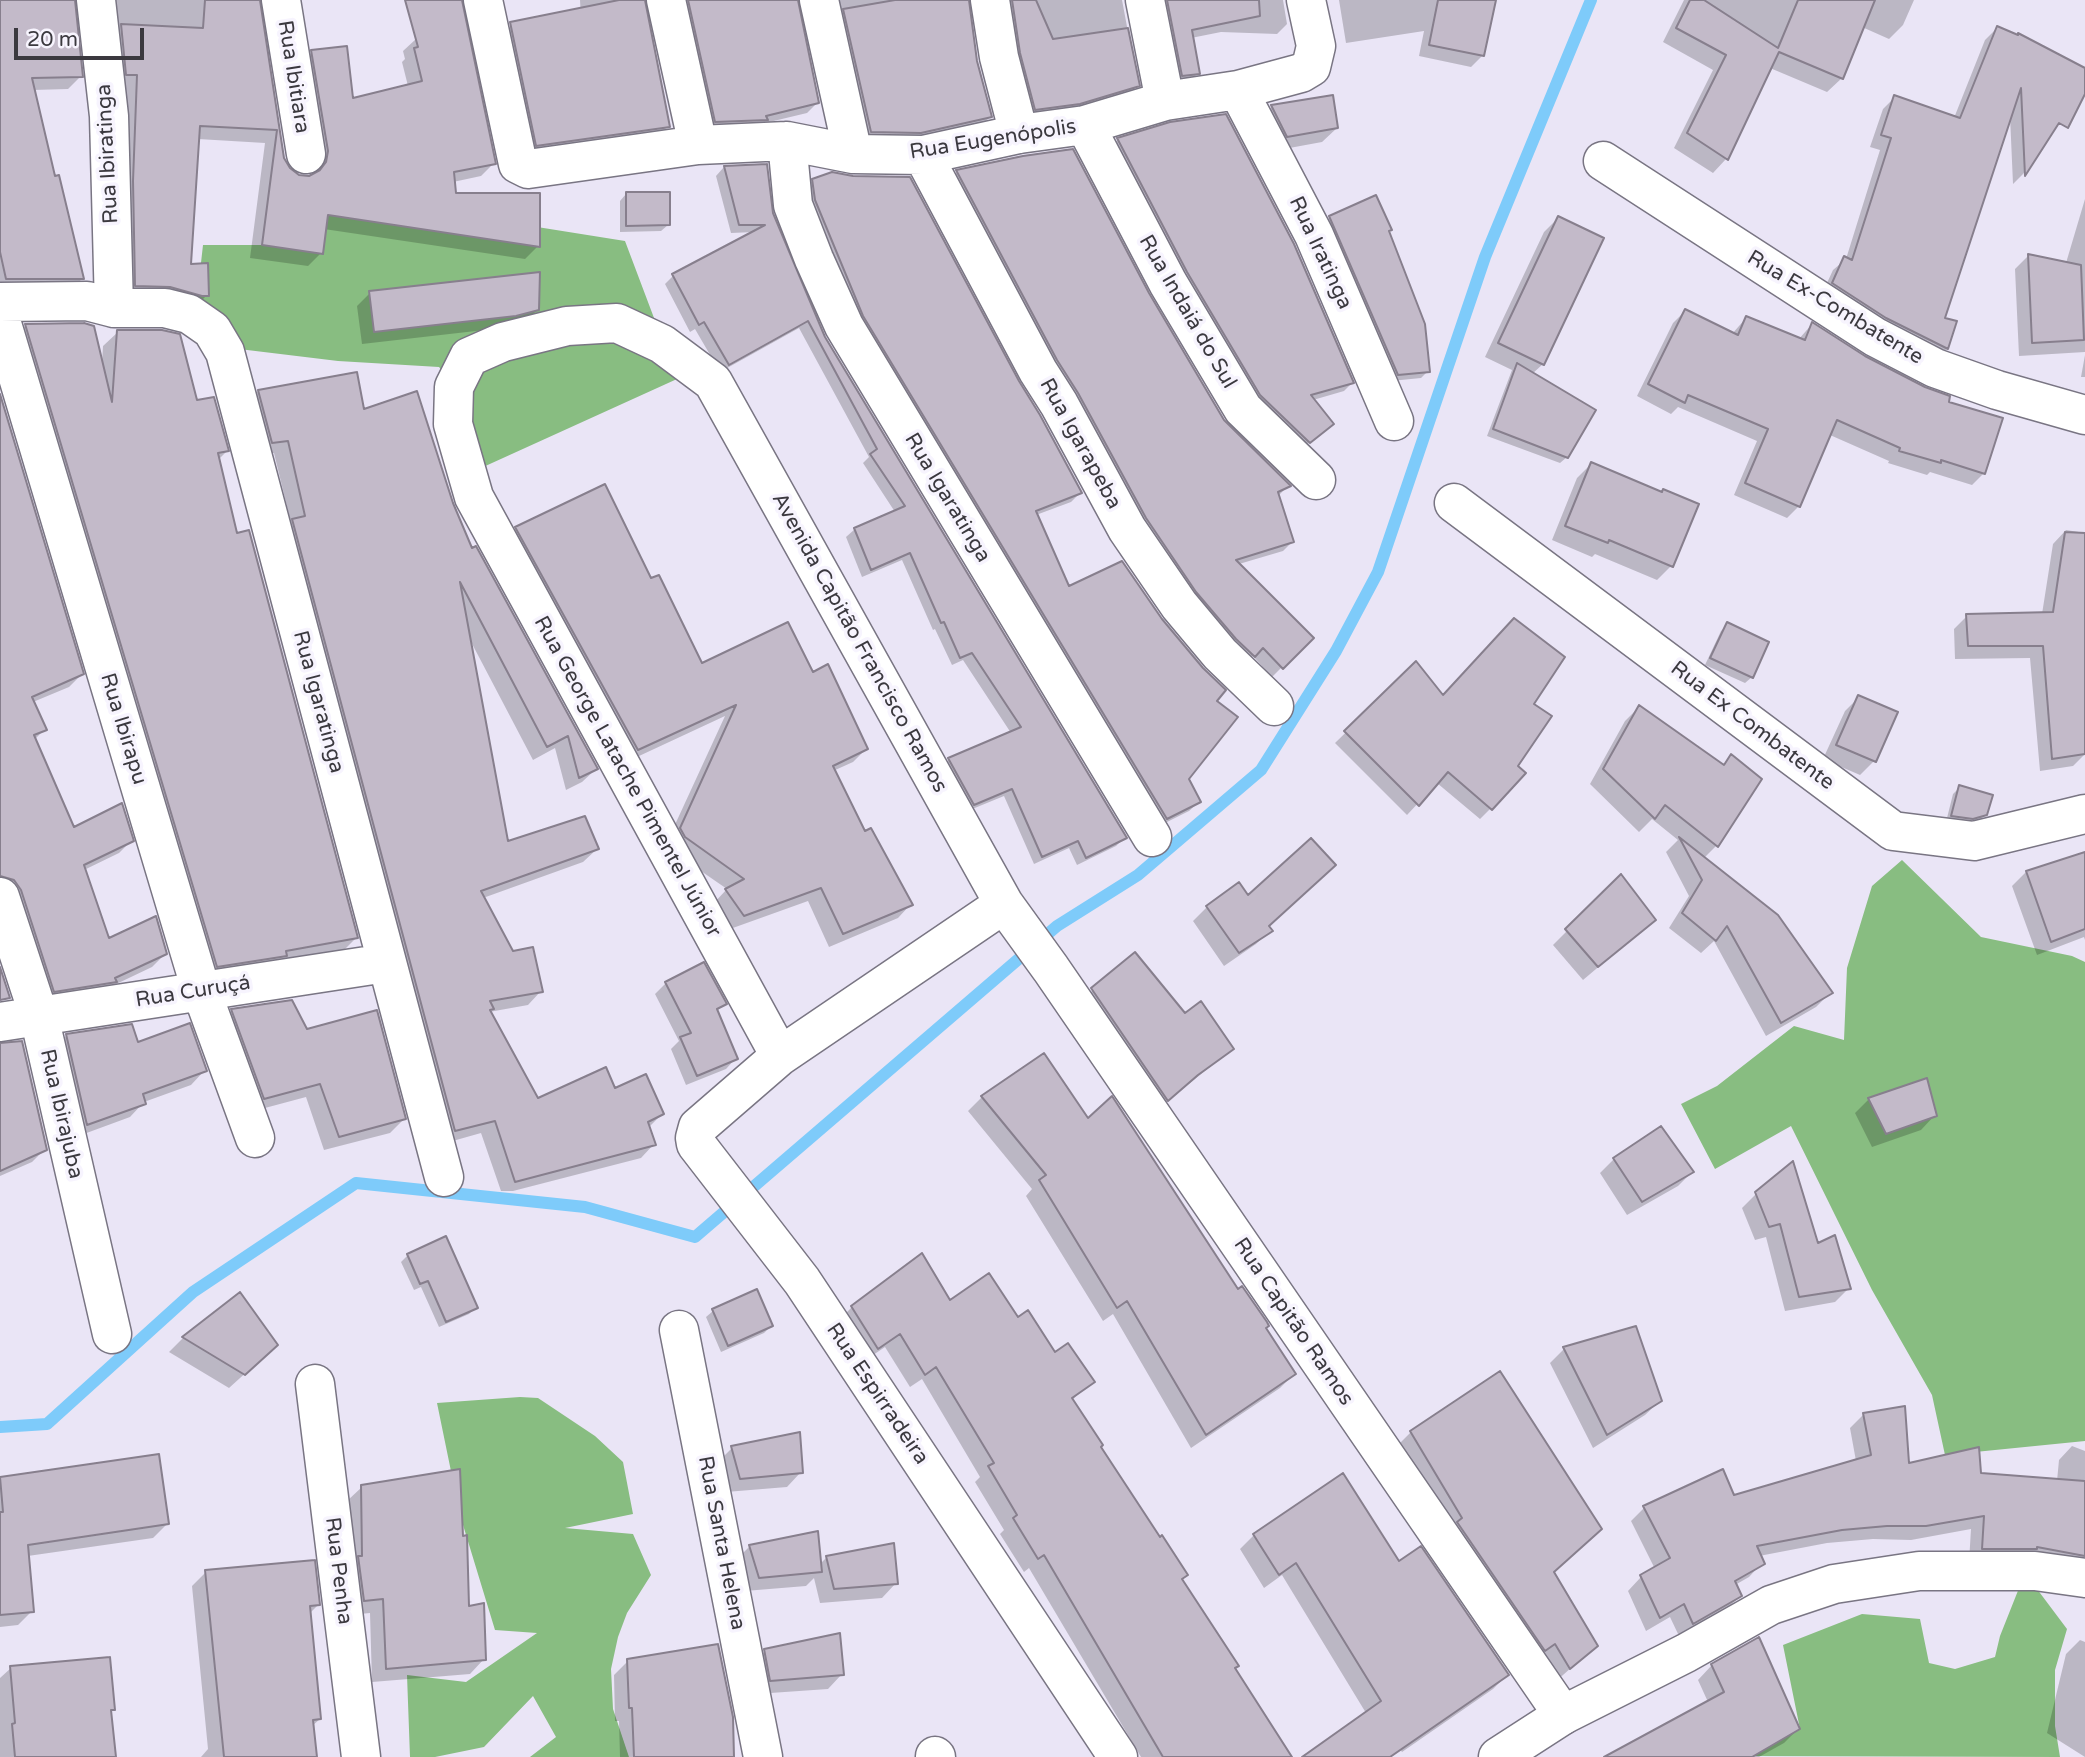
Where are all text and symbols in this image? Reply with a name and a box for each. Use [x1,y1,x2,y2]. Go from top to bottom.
scale bar [18,14,147,58]
street label: Rua Ibitiara [272,19,314,135]
text: 20 m [27,27,78,52]
street label: Rua Ibiratinga [92,83,124,225]
street label: Rua Eugenópolis [908,114,1078,166]
street label: Rua Iratinga [1283,193,1357,313]
street label: Rua Indaiá do Sul [1133,231,1241,393]
street label: Rua Ex-Combatente [1742,245,1928,371]
street label: Rua Igarapeba [1034,374,1126,514]
street label: Rua Igaratinga [898,429,996,567]
street label: Avenida Capitão Francisco Ramos [766,489,952,797]
street label: Rua George Latache Pimentel Júnior [528,612,726,942]
street label: Rua Igaratinga [287,628,349,776]
street label: Rua Ex Combatente [1665,656,1839,796]
street label: Rua Ibirapu [94,670,152,788]
street label: Rua Curuçá [134,970,252,1014]
street label: Rua Ibirajuba [34,1047,88,1181]
street label: Rua Capitão Ramos [1228,1233,1358,1411]
street label: Rua Espirradeira [820,1319,934,1469]
street label: Rua Santa Helena [692,1454,750,1632]
street label: Rua Penha [319,1516,357,1626]

